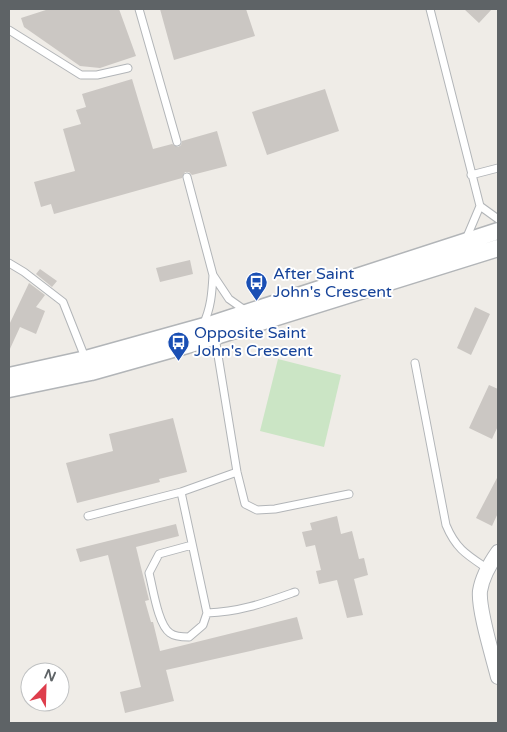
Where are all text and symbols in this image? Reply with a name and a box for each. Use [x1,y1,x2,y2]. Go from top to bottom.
place label: After Saint John's Crescent [273,264,392,302]
bus stop icon: After Saint John's Crescent [245,271,269,302]
place label: Opposite Saint John's Crescent [194,323,313,361]
bus stop icon: Opposite Saint John's Crescent [166,330,190,361]
north arrow [20,662,70,712]
text: N [41,665,58,686]

